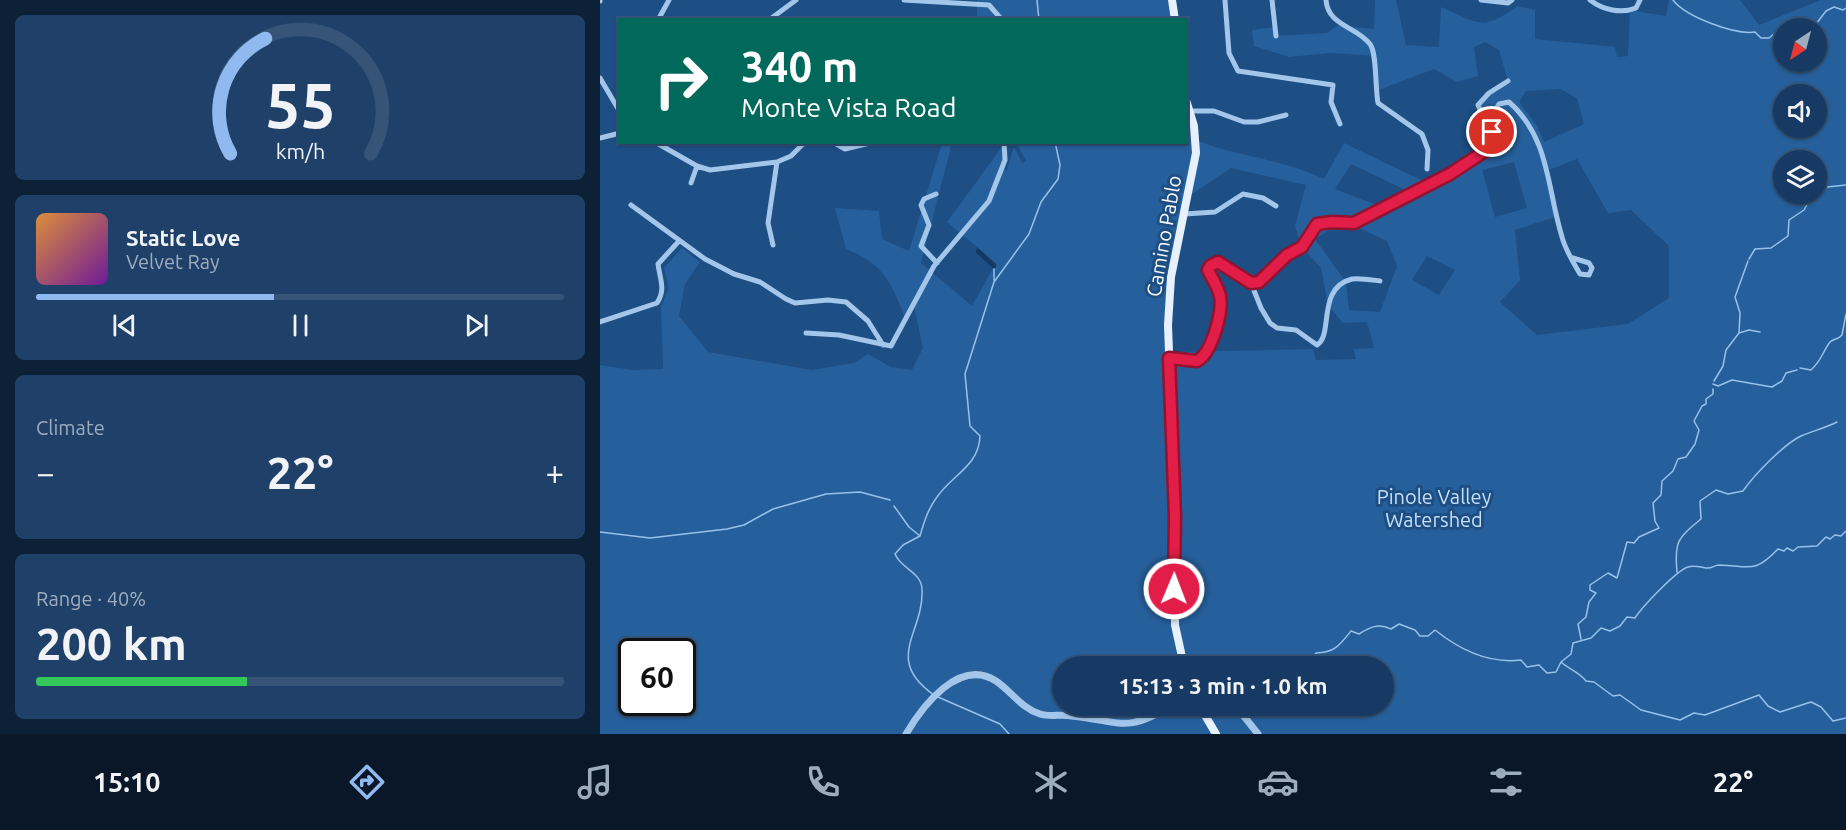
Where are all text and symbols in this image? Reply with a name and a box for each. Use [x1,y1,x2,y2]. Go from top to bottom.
north arrow [1773,18,1827,72]
map controls [1773,18,1827,204]
icon: right [642,42,720,120]
text: 340 m [741,43,858,90]
text: 55 [265,71,335,141]
button: sound [1773,84,1827,138]
text: Monte Vista Road [741,92,956,122]
pin [1466,106,1517,157]
icon: arrive [1475,115,1508,148]
text: km/h [275,140,325,164]
button: layers [1773,150,1827,204]
street label: Camino Pablo [1141,173,1186,299]
text: Static Love [126,225,241,250]
text: Velvet Ray [126,250,220,273]
icon: previous [108,309,141,342]
icon: pause [284,309,317,342]
icon: next [460,309,493,342]
text: Climate [36,416,105,439]
text: 22° [267,447,333,498]
text: − [36,454,55,491]
text: + [545,454,564,491]
park label: Pinole Valley Watershed [1377,485,1492,531]
position arrow [1142,557,1206,621]
text: Range · 40% [36,587,146,610]
text: 200 km [36,618,187,669]
speed limit sign: 60 [618,638,696,716]
text: 15:13 · 3 min · 1.0 km [1118,673,1328,698]
icon: directions [346,761,388,803]
icon: music [574,761,616,803]
icon: phone [802,761,844,803]
icon: climate [1030,761,1072,803]
icon: car [1257,761,1299,803]
icon: filters [1485,761,1527,803]
text: 15:10 [93,767,160,797]
text: 22° [1713,767,1753,797]

